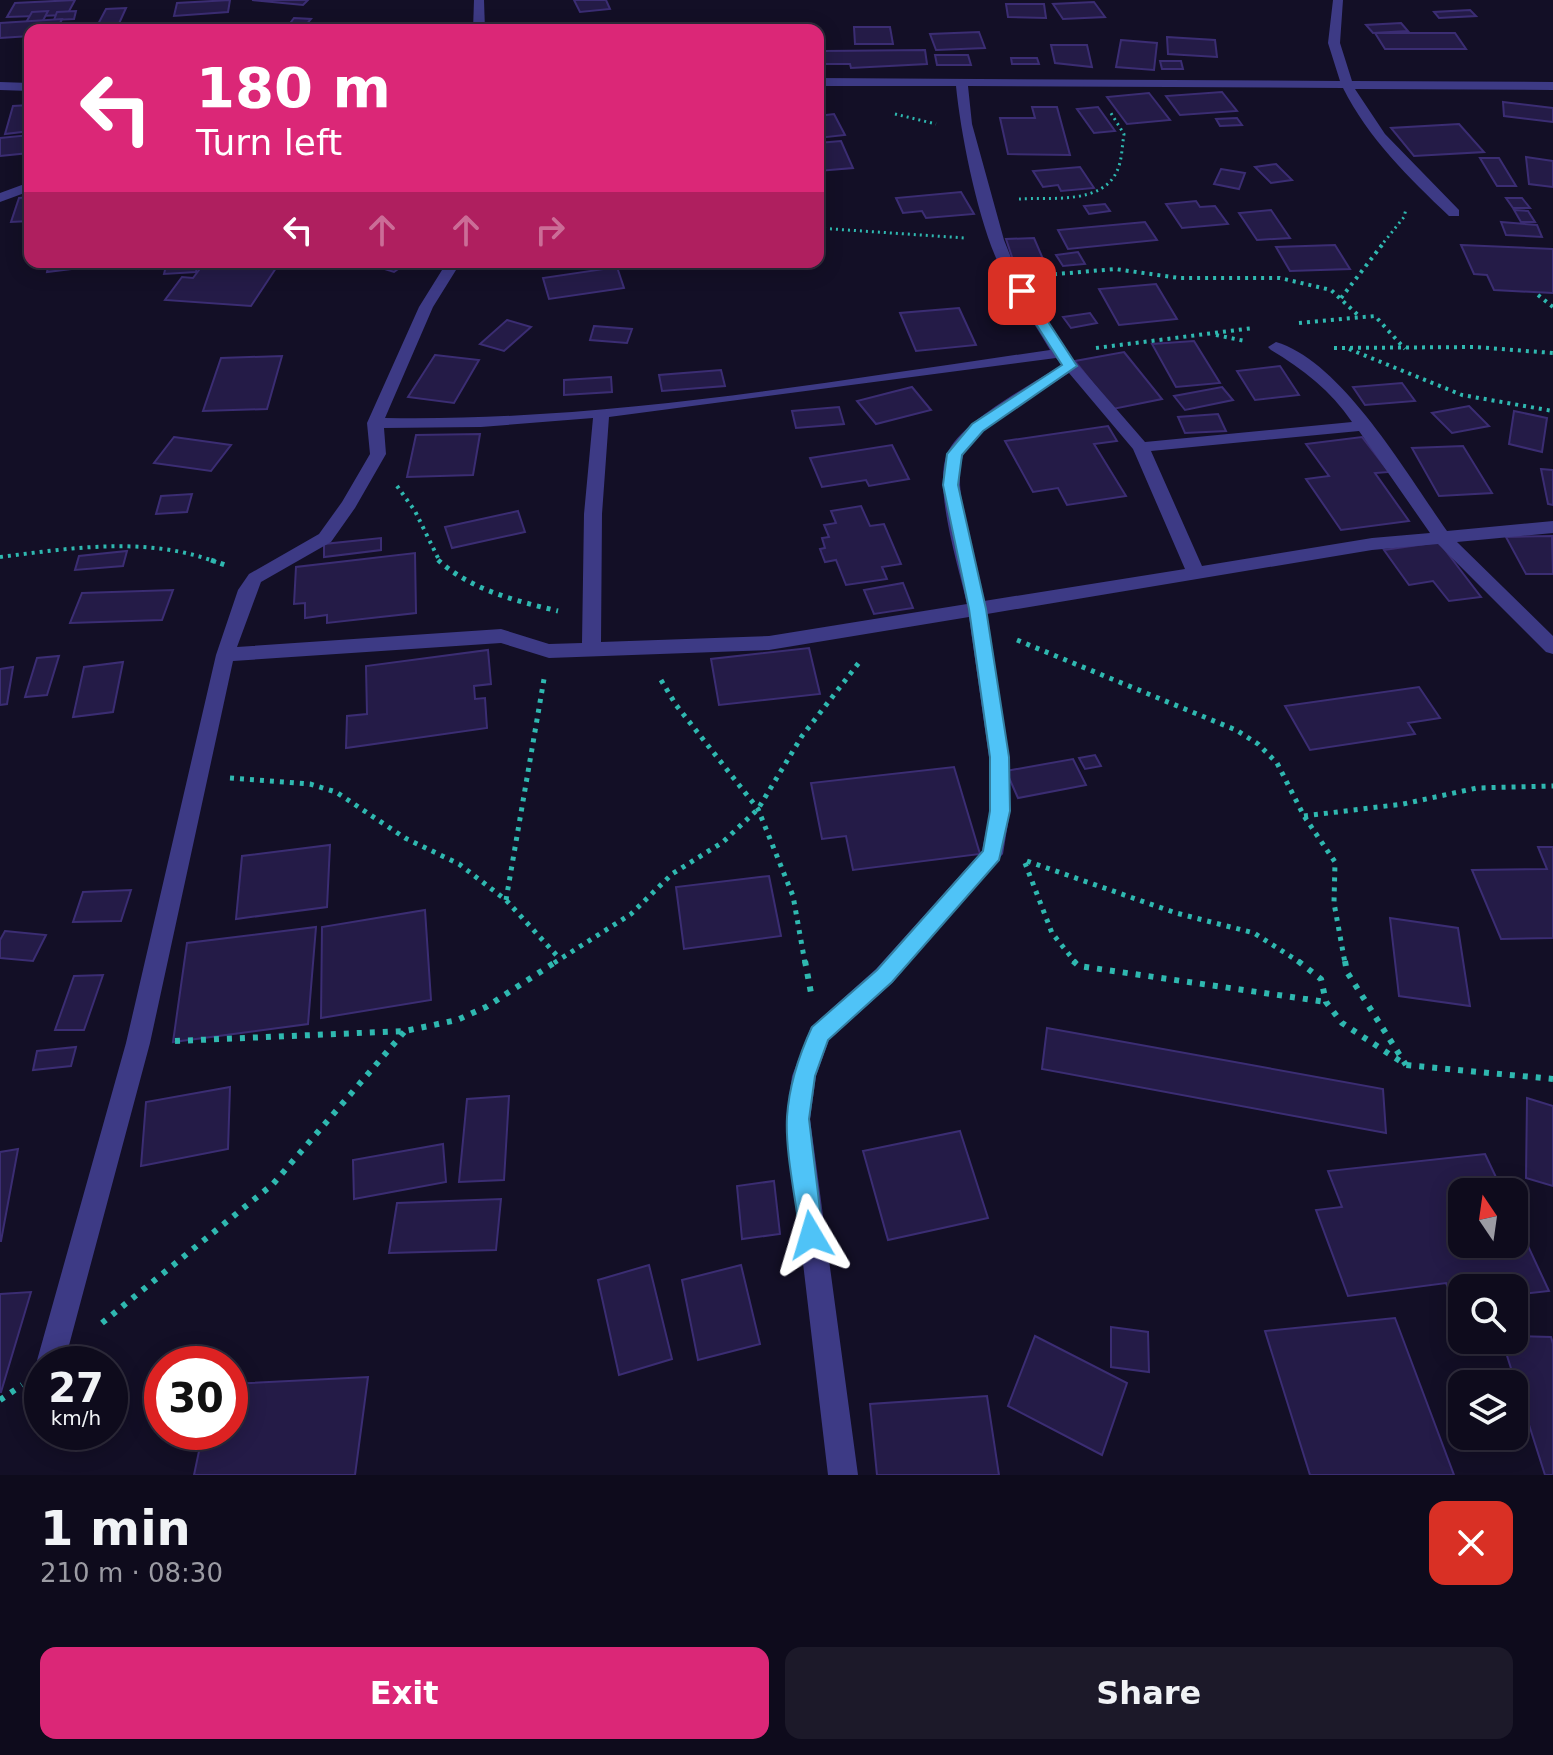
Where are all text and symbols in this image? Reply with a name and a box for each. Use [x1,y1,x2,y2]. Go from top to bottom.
text: 180 m [196,55,391,120]
icon: left [64,56,168,160]
text: Turn left [196,122,342,163]
icon: left [276,208,320,252]
icon: ahead [360,208,404,252]
icon: ahead [444,208,488,252]
icon: right [528,208,572,252]
pin [988,257,1056,325]
icon: arrive [1000,269,1044,313]
north arrow [1448,1178,1528,1258]
map controls [1448,1178,1528,1450]
position arrow [769,1193,853,1277]
button: search [1448,1274,1528,1354]
speed limit sign: 30 [144,1346,248,1450]
text: 27 [48,1365,104,1411]
button: layers [1448,1370,1528,1450]
text: km/h [51,1406,101,1430]
text: 1 min [40,1500,191,1556]
button: close [1429,1501,1513,1585]
text: 210 m · 08:30 [40,1558,223,1588]
button: Exit [40,1647,769,1739]
button: Share [785,1647,1513,1739]

